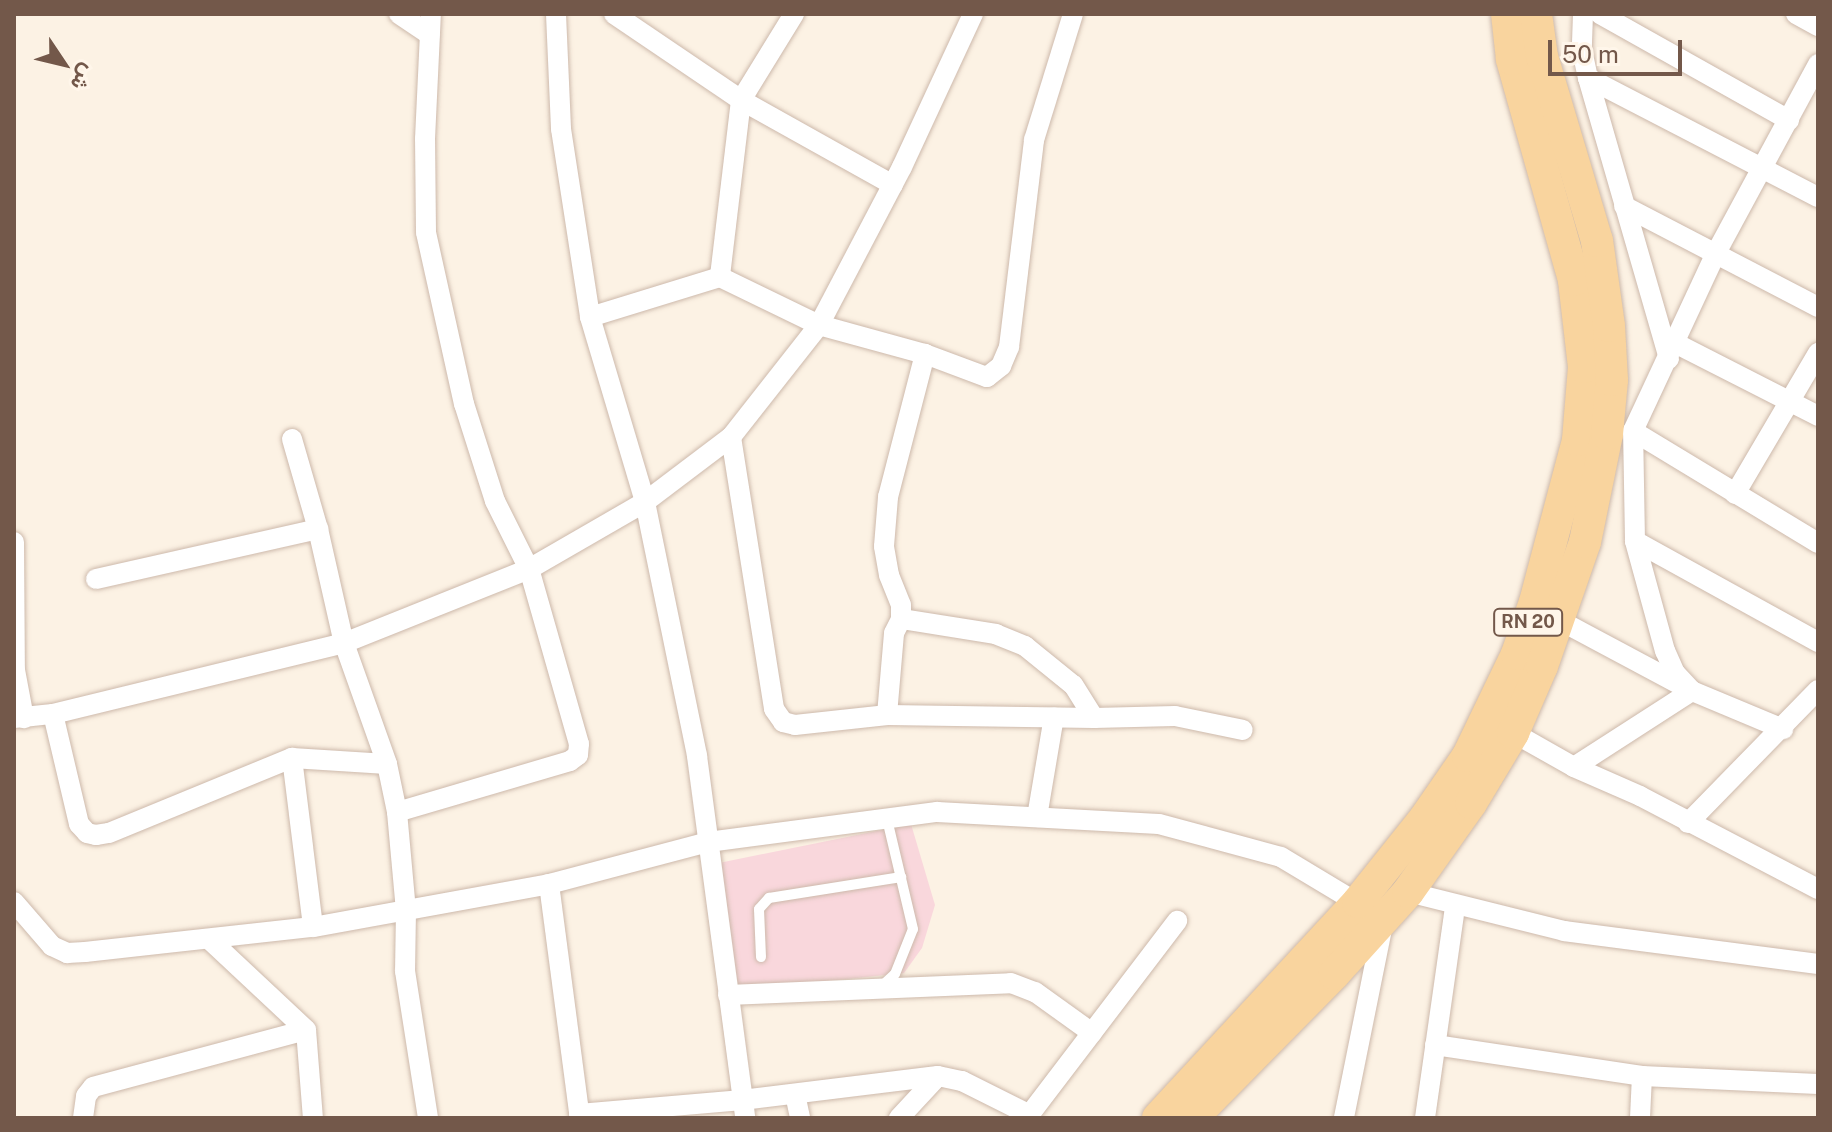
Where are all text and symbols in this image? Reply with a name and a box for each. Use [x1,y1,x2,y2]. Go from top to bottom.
north arrow [24,24,104,104]
scale bar [1552,24,1686,74]
text: 50 m [1562,40,1619,68]
text: ش [65,59,102,96]
road number: RN 20 [1492,608,1564,636]

